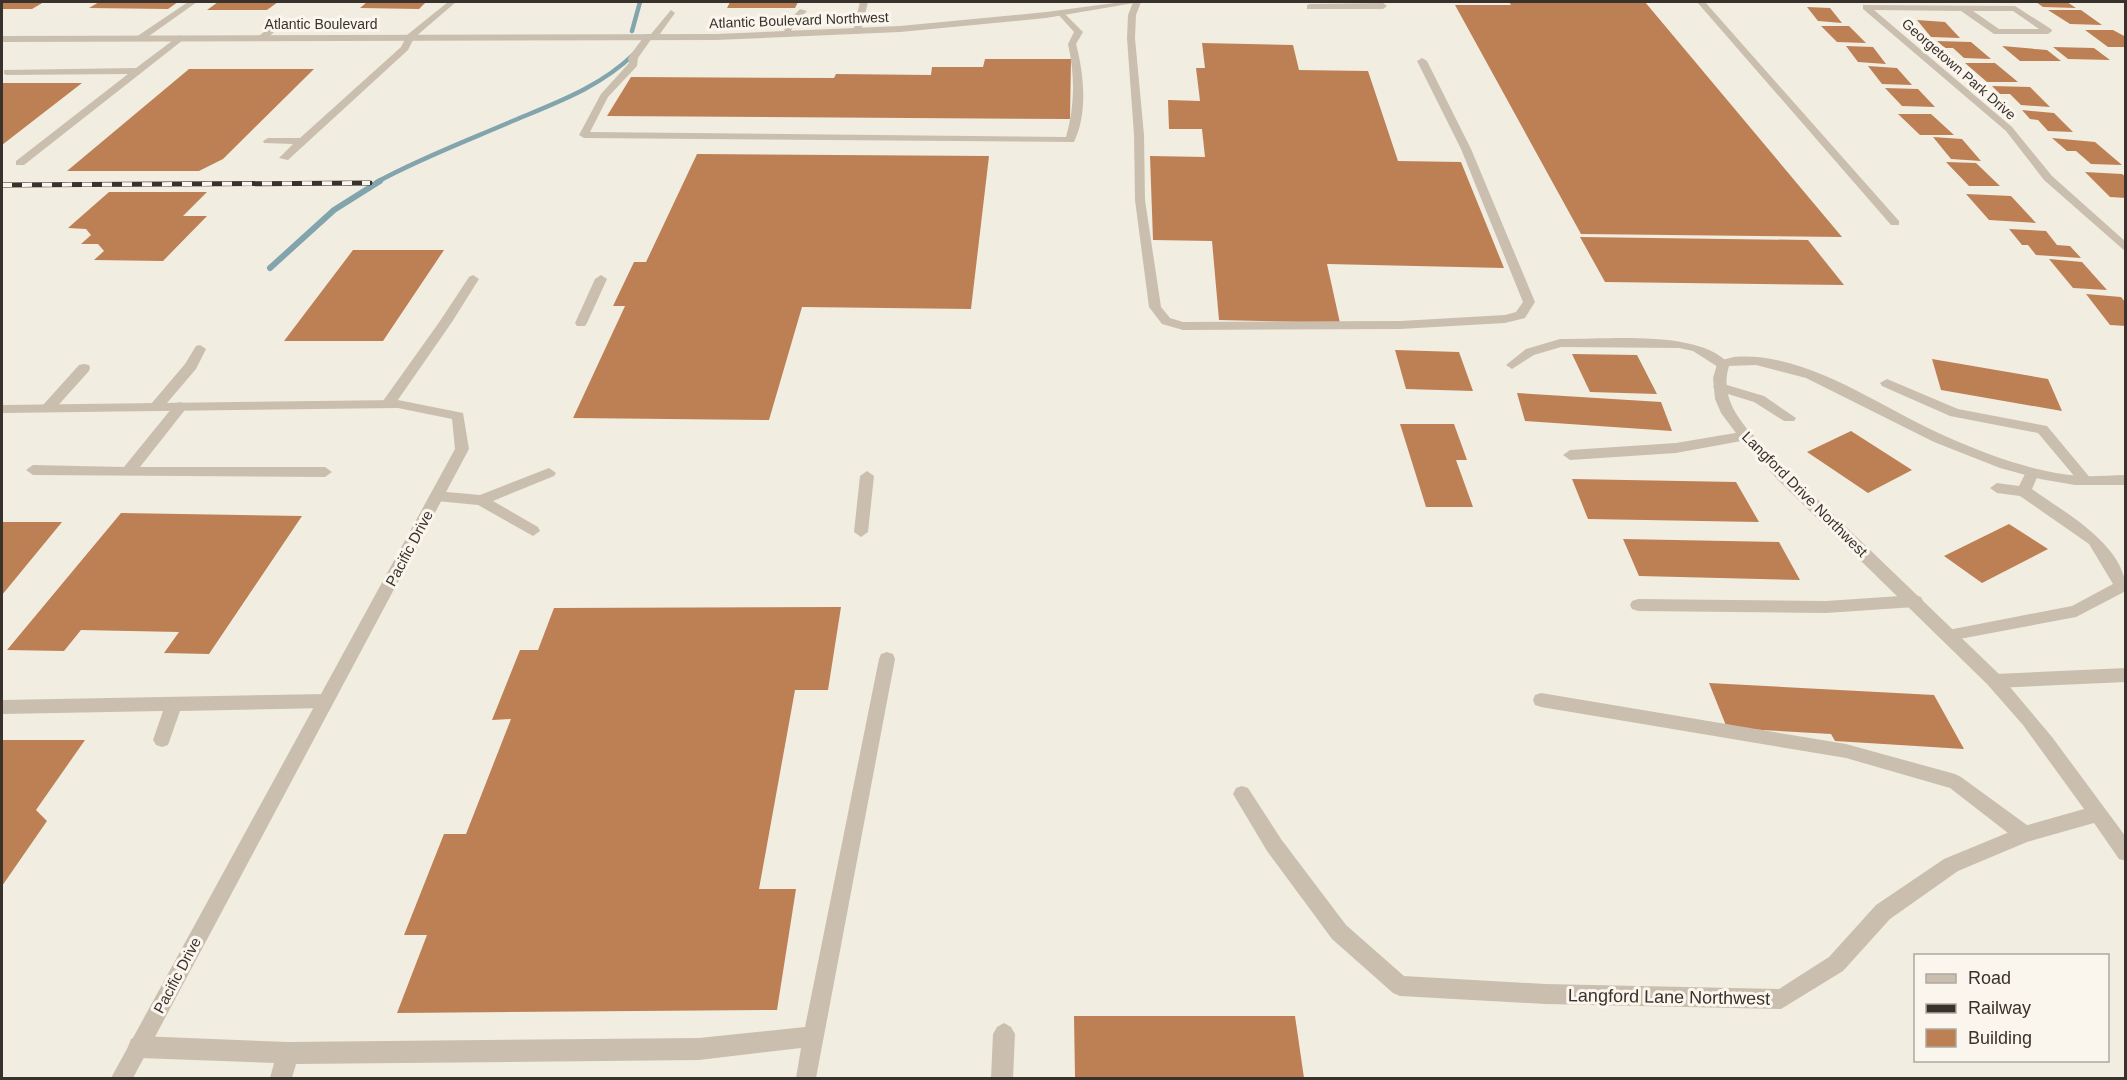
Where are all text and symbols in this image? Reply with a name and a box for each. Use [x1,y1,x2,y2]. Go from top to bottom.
street label: Atlantic Boulevard Northwest [709,9,889,31]
street label: Georgetown Park Drive [1899,15,2019,123]
street label: Atlantic Boulevard [265,16,377,32]
street label: Langford Drive Northwest [1739,428,1872,561]
street label: Pacific Drive [382,507,436,589]
street label: Pacific Drive [150,934,204,1016]
legend [1914,954,2109,1062]
text: Road [1968,968,2011,988]
street label: Langford Lane Northwest [1568,985,1770,1009]
text: Railway [1968,998,2031,1018]
text: Building [1968,1028,2032,1048]

